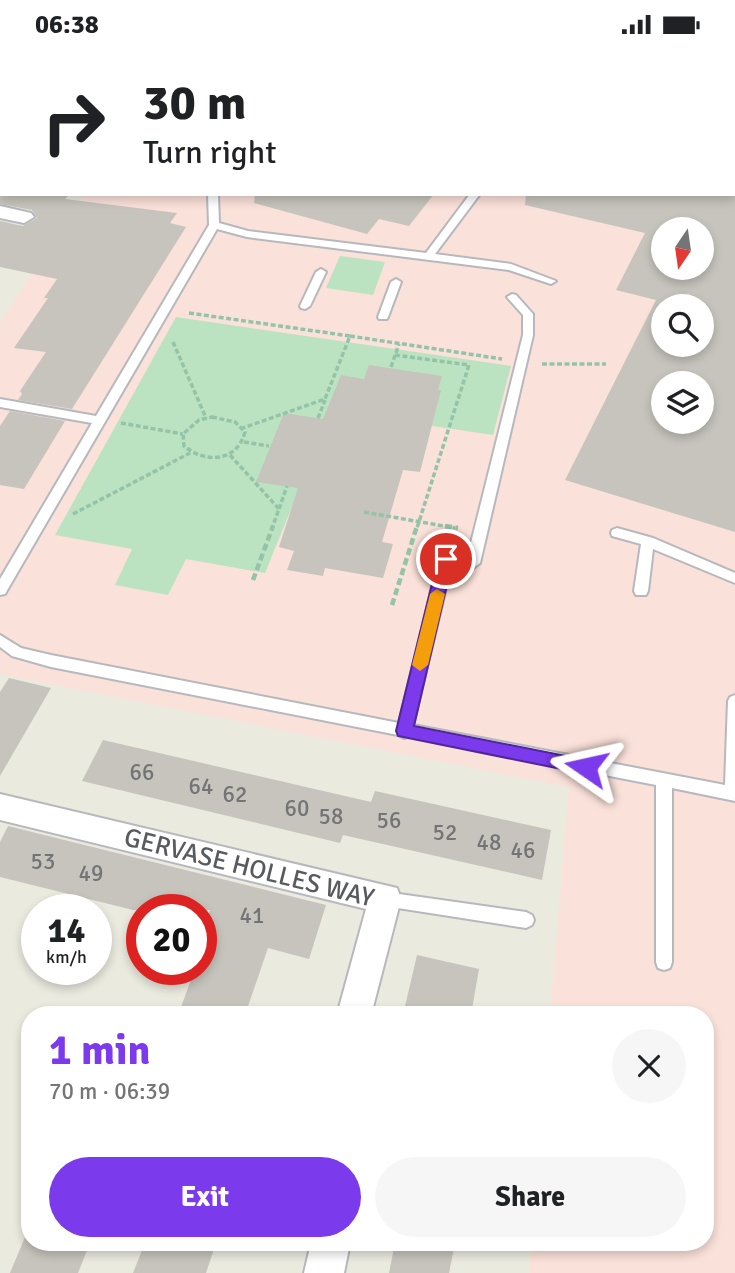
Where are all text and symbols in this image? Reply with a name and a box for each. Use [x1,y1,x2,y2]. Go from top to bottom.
text: 06:38 [35,9,99,41]
text: 30 m [143,73,246,133]
icon: right [28,77,119,168]
text: Turn right [143,133,276,172]
north arrow [651,217,714,280]
map controls [651,217,714,434]
button: search [651,294,714,357]
button: layers [651,371,714,434]
pin [416,529,476,589]
icon: arrive [427,540,465,578]
position arrow [549,730,623,804]
house number: 66 [130,758,154,787]
house number: 64 [189,772,213,801]
house number: 62 [223,780,247,809]
house number: 60 [285,794,309,823]
house number: 58 [319,802,343,831]
house number: 56 [377,806,401,835]
house number: 52 [433,818,457,847]
street label: GERVASE HOLLES WAY [121,821,377,915]
house number: 48 [477,828,501,857]
house number: 46 [511,836,535,865]
house number: 53 [31,847,55,876]
house number: 49 [79,859,103,888]
speed limit sign: 20 [126,894,217,985]
house number: 41 [240,901,264,930]
text: 14 [48,909,85,952]
text: km/h [46,946,87,968]
text: 1 min [49,1025,150,1076]
button: close [612,1029,686,1103]
text: 70 m · 06:39 [49,1077,170,1106]
button: Exit [49,1157,361,1237]
button: Share [375,1157,686,1237]

